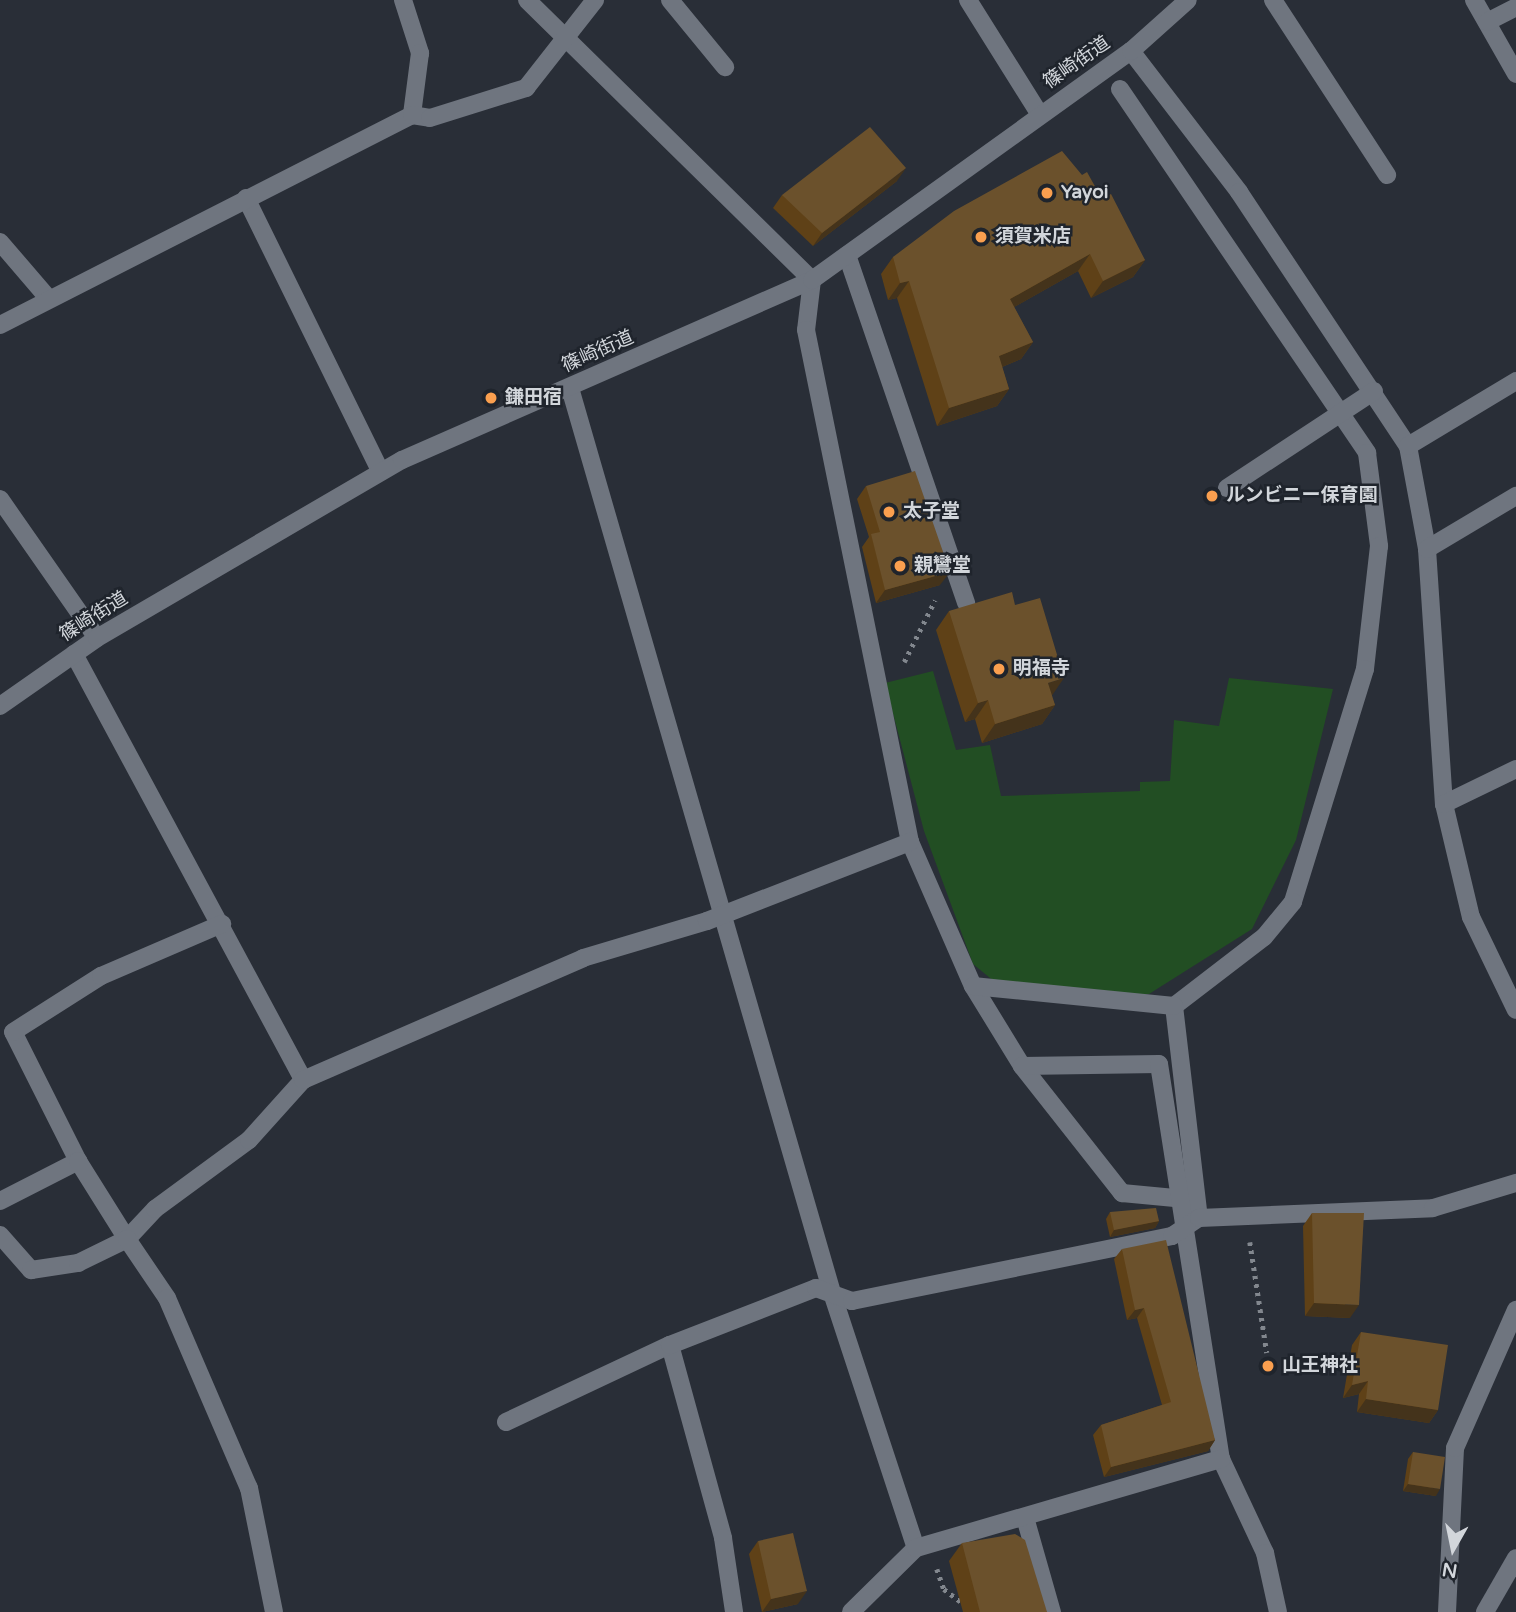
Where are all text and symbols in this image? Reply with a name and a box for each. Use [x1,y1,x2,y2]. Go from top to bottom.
street label: 篠崎街道 [1039,32,1115,94]
place label: Yayoi [1061,182,1108,204]
marker: Yayoi [1039,185,1055,201]
place label: 須賀米店 [995,226,1071,248]
marker: 須賀米店 [973,229,989,245]
street label: 篠崎街道 [559,326,637,378]
place label: 鎌田宿 [505,387,562,409]
marker: 鎌田宿 [483,390,499,406]
place label: ルンビニー保育園 [1226,485,1378,507]
marker: ルンビニー保育園 [1204,488,1220,504]
place label: 太子堂 [903,501,960,523]
marker: 太子堂 [881,504,897,520]
place label: 親鸞堂 [914,555,971,577]
marker: 親鸞堂 [892,558,908,574]
street label: 篠崎街道 [56,587,132,647]
place label: 明福寺 [1013,658,1070,680]
marker: 明福寺 [991,661,1007,677]
place label: 山王神社 [1282,1355,1358,1377]
marker: 山王神社 [1260,1358,1276,1374]
north arrow [1418,1514,1488,1584]
text: N [1440,1558,1459,1582]

